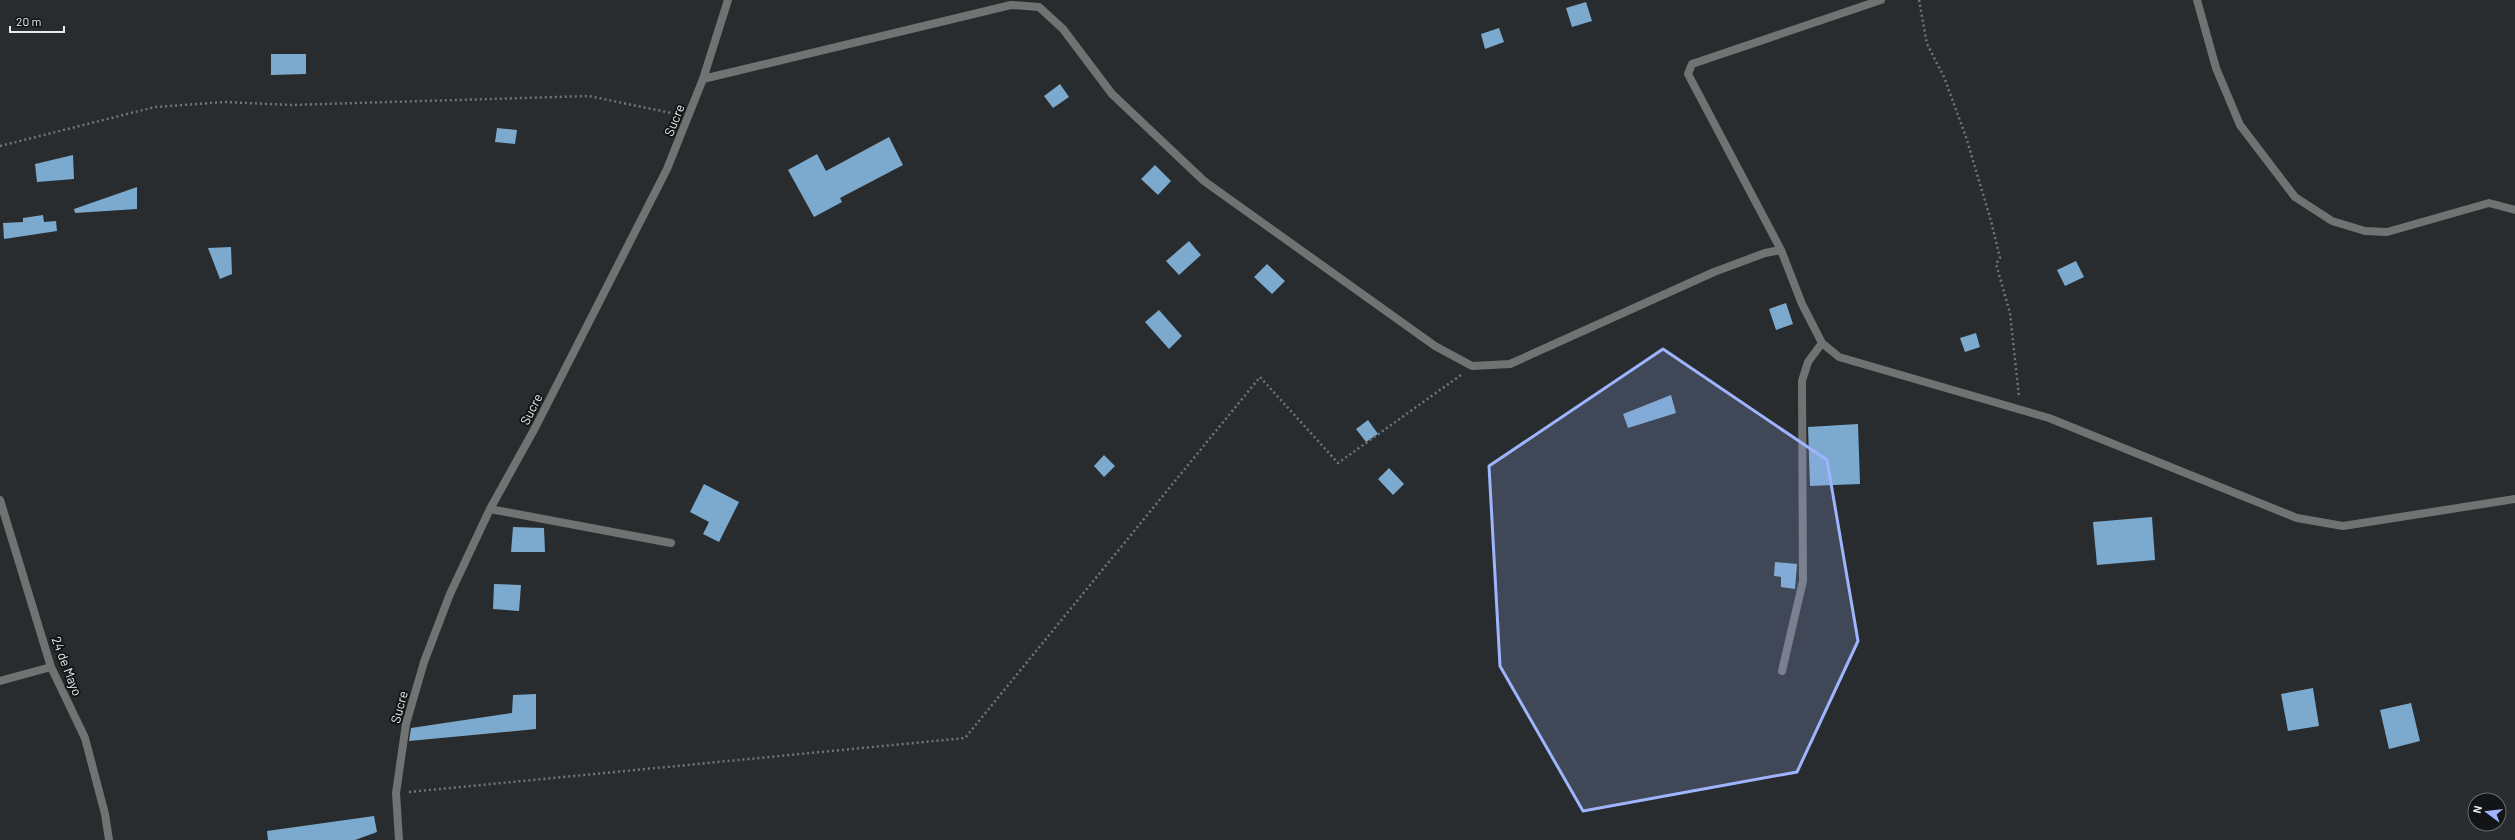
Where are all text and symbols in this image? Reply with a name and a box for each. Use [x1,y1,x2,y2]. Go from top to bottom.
scale bar [10,8,64,34]
text: 20 m [16,14,42,28]
street label: Sucre [660,102,688,138]
street label: Sucre [516,391,546,427]
street label: 24 de Mayo [48,634,86,698]
street label: Sucre [387,689,411,725]
north arrow [2467,792,2507,832]
text: N [2470,804,2484,815]

